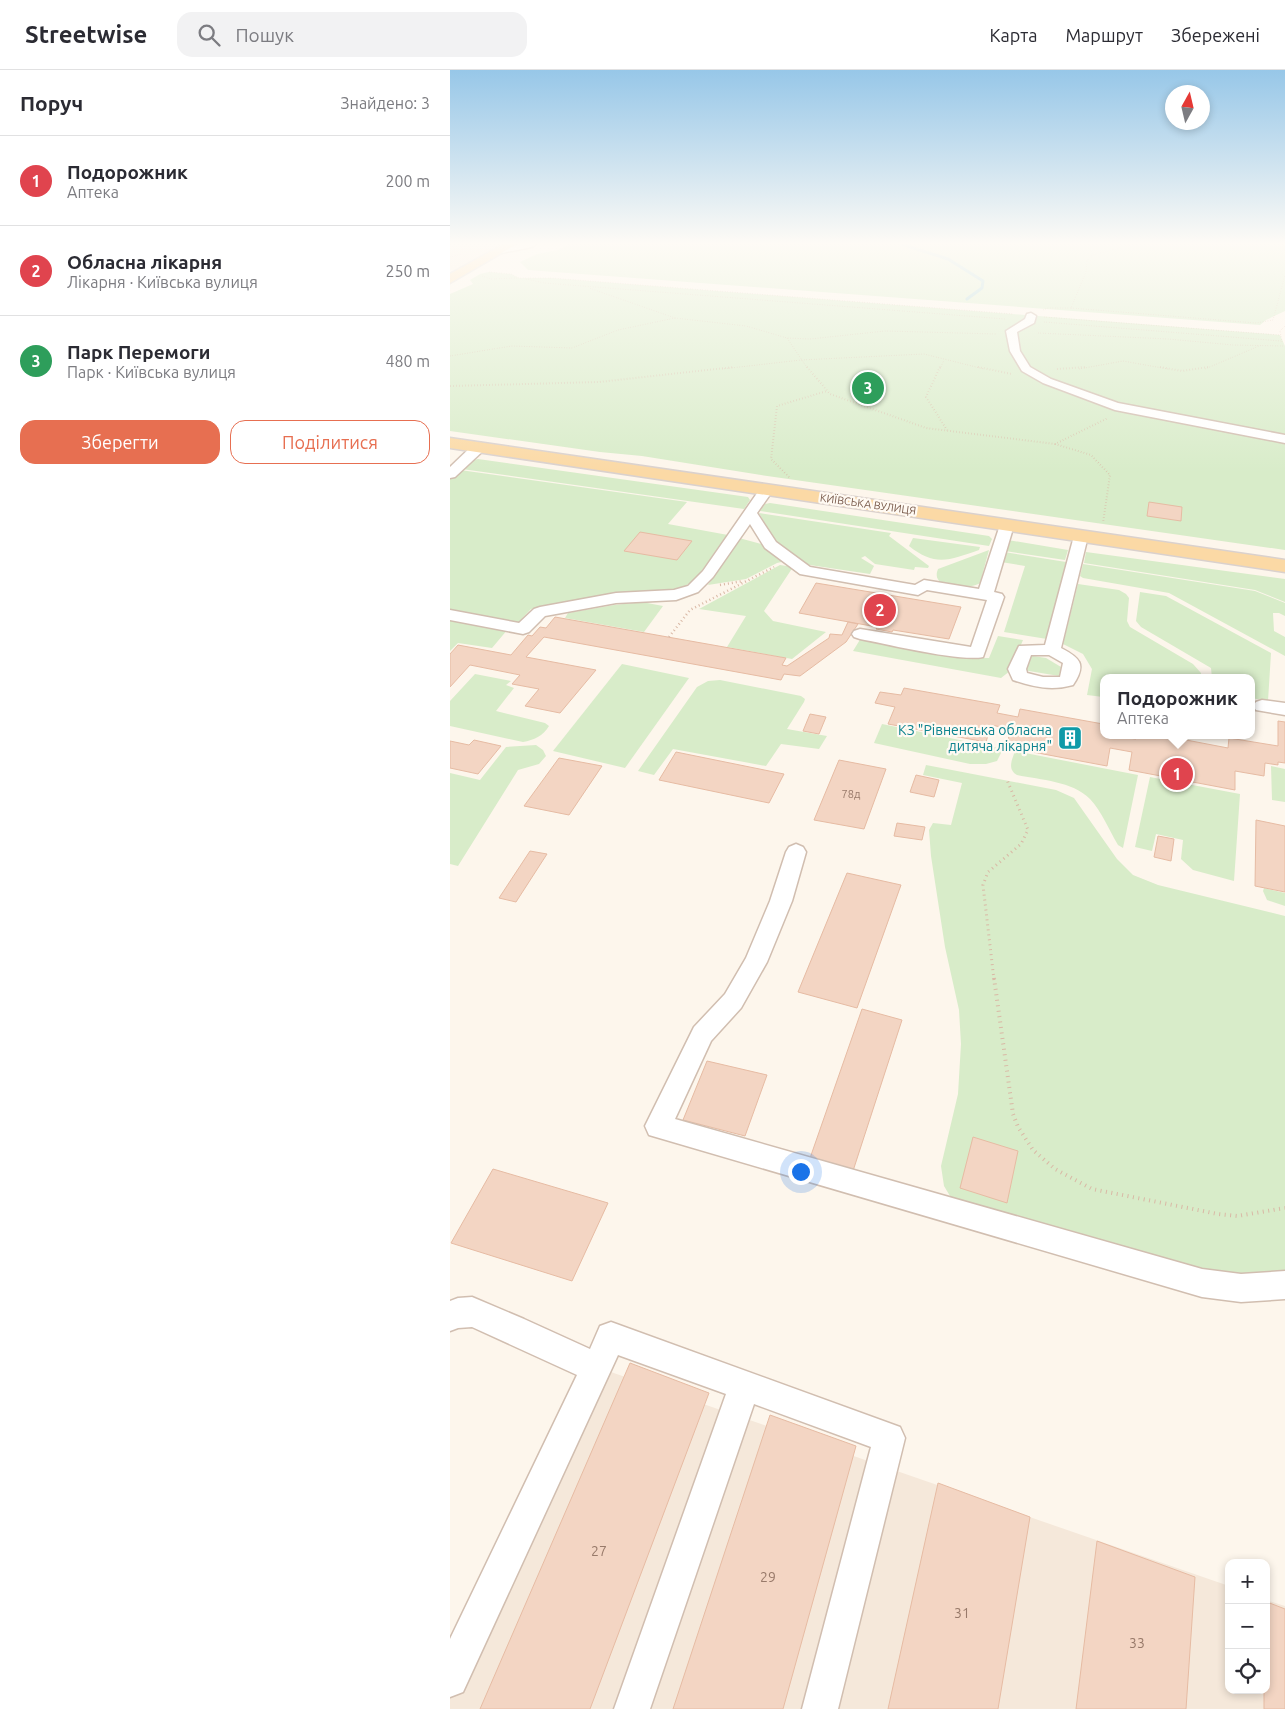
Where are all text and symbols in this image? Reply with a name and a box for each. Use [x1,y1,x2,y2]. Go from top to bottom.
search box [177,12,527,57]
text: Streetwise [25,21,147,48]
icon: search [195,21,223,49]
text: Пошук [235,24,294,46]
text: Карта [989,25,1037,45]
text: Маршрут [1065,25,1143,45]
text: Збережені [1171,25,1260,45]
north arrow [1165,85,1210,130]
text: Поруч [20,91,83,115]
text: Знайдено: 3 [341,94,430,112]
text: Подорожник [67,161,188,183]
text: 1 [31,172,41,190]
text: 200 m [385,172,430,190]
text: Аптека [67,183,119,201]
text: Обласна лікарня [67,251,222,273]
text: 2 [31,262,41,280]
text: 250 m [385,262,430,280]
text: Лікарня · Київська вулиця [67,273,258,291]
text: Парк Перемоги [67,341,210,363]
text: 3 [31,352,41,370]
text: 480 m [385,352,430,370]
text: Парк · Київська вулиця [67,363,236,381]
pin: 3 [852,369,884,407]
button: Зберегти [20,420,220,464]
button: Поділитися [230,420,430,464]
street label: КИЇВСЬКА ВУЛИЦЯ [819,491,917,517]
pin: 2 [864,591,896,629]
popup [1100,674,1255,739]
text: Подорожник [1117,687,1238,709]
text: Аптека [1117,709,1169,727]
place label: КЗ "Рівненська обласна дитяча лікарня" [898,722,1052,754]
building icon: КЗ "Рівненська обласна дитяча лікарня" [1057,725,1083,751]
pin: 1 [1161,755,1193,793]
house number: 78д [842,788,861,800]
your location [788,1159,814,1185]
house number: 27 [591,1543,607,1559]
map controls [1225,1559,1270,1694]
button: + [1225,1559,1270,1604]
house number: 29 [760,1569,776,1585]
button: − [1225,1604,1270,1649]
house number: 31 [954,1605,970,1621]
house number: 33 [1129,1635,1145,1651]
button: locate [1225,1649,1270,1694]

